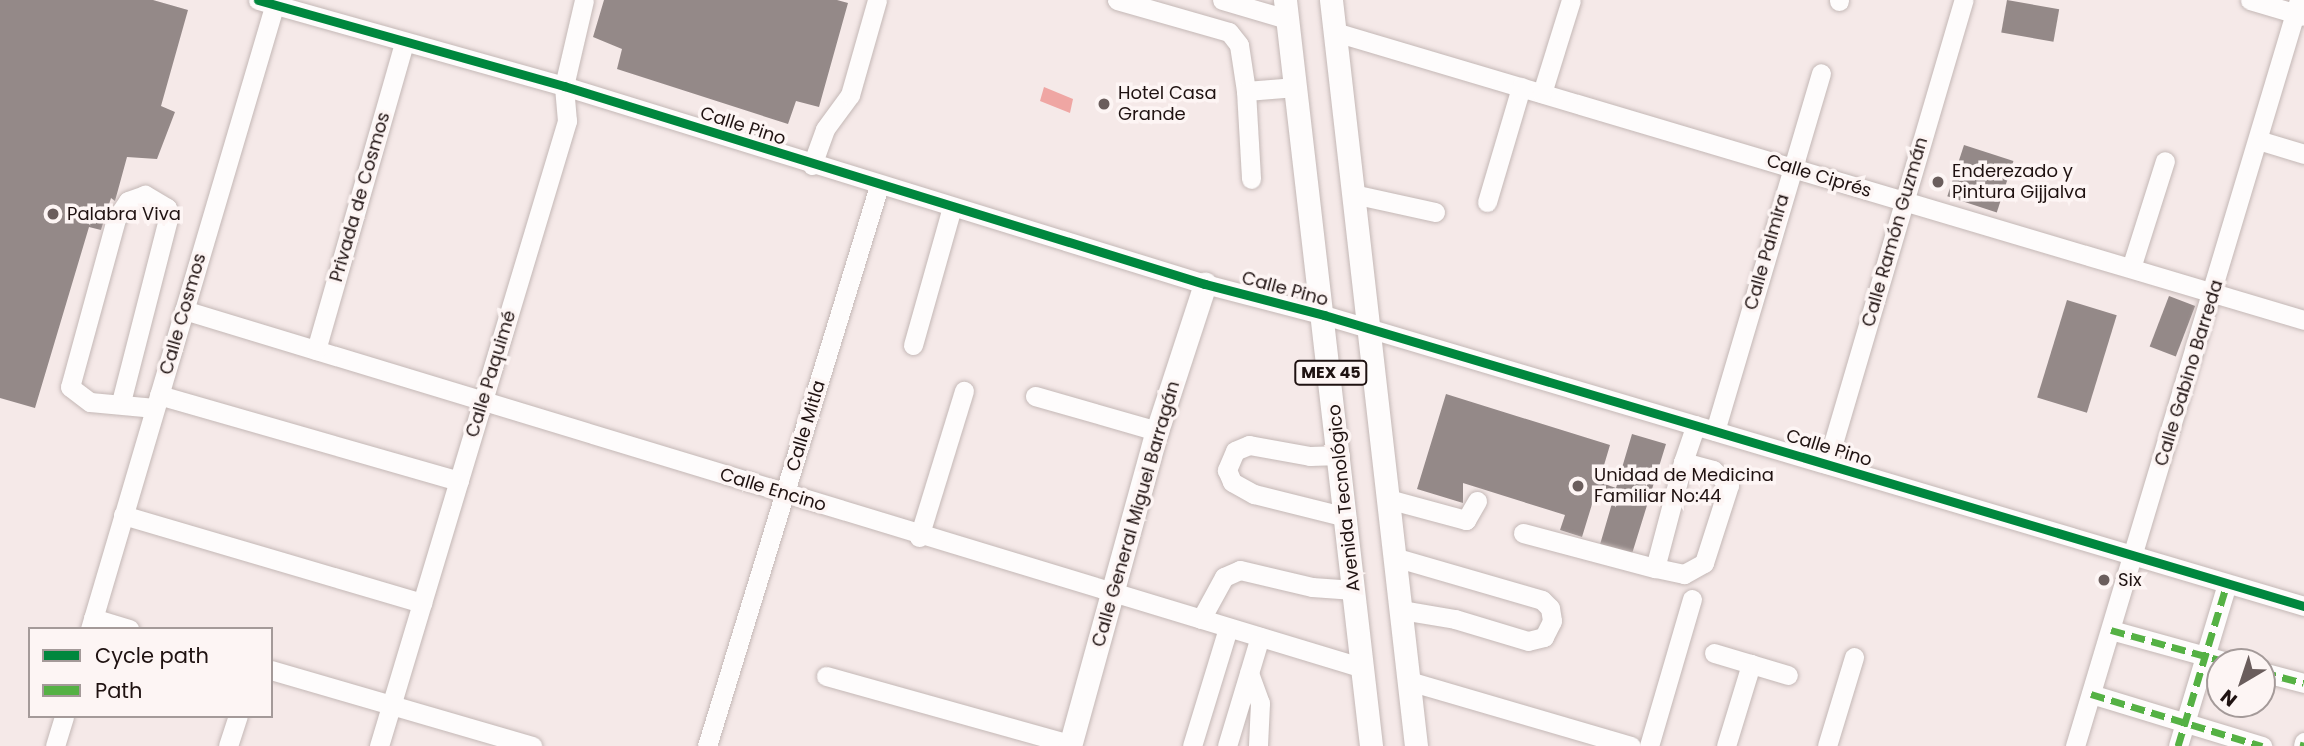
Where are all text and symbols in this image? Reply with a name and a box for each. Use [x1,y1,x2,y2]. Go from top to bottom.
place label: Hotel Casa Grande [1118,83,1217,126]
marker: Hotel Casa Grande [1096,96,1112,112]
street label: Calle Pino [697,102,789,150]
street label: Privada de Cosmos [325,110,395,284]
street label: Calle Ramón Guzmán [1858,135,1932,329]
street label: Calle Ciprés [1764,150,1874,202]
place label: Enderezado y Pintura Gijjalva [1952,161,2086,204]
marker: Enderezado y Pintura Gijjalva [1930,174,1946,190]
street label: Calle Palmira [1740,191,1794,313]
place label: Palabra Viva [67,203,181,225]
marker: Palabra Viva [45,206,61,222]
street label: Calle Cosmos [155,251,211,377]
street label: Calle Pino [1239,267,1331,311]
street label: Calle Gabino Barreda [2150,277,2228,469]
street label: Calle Paquimé [461,308,521,440]
road number: MEX 45 [1294,360,1368,386]
street label: Calle Mitla [782,378,830,474]
street label: Calle General Miguel Barragán [1088,379,1184,649]
street label: Avenida Tecnológico [1323,403,1365,593]
street label: Calle Pino [1783,425,1875,471]
street label: Calle Encino [717,464,829,516]
place label: Unidad de Medicina Familiar No:44 [1594,465,1774,508]
marker: Unidad de Medicina Familiar No:44 [1568,476,1588,496]
place label: Six [2118,569,2142,591]
marker: Six [2096,572,2112,588]
legend [28,627,273,718]
text: Cycle path [95,641,209,670]
north arrow [2206,648,2276,718]
text: Path [95,676,142,705]
text: N [2215,683,2243,713]

